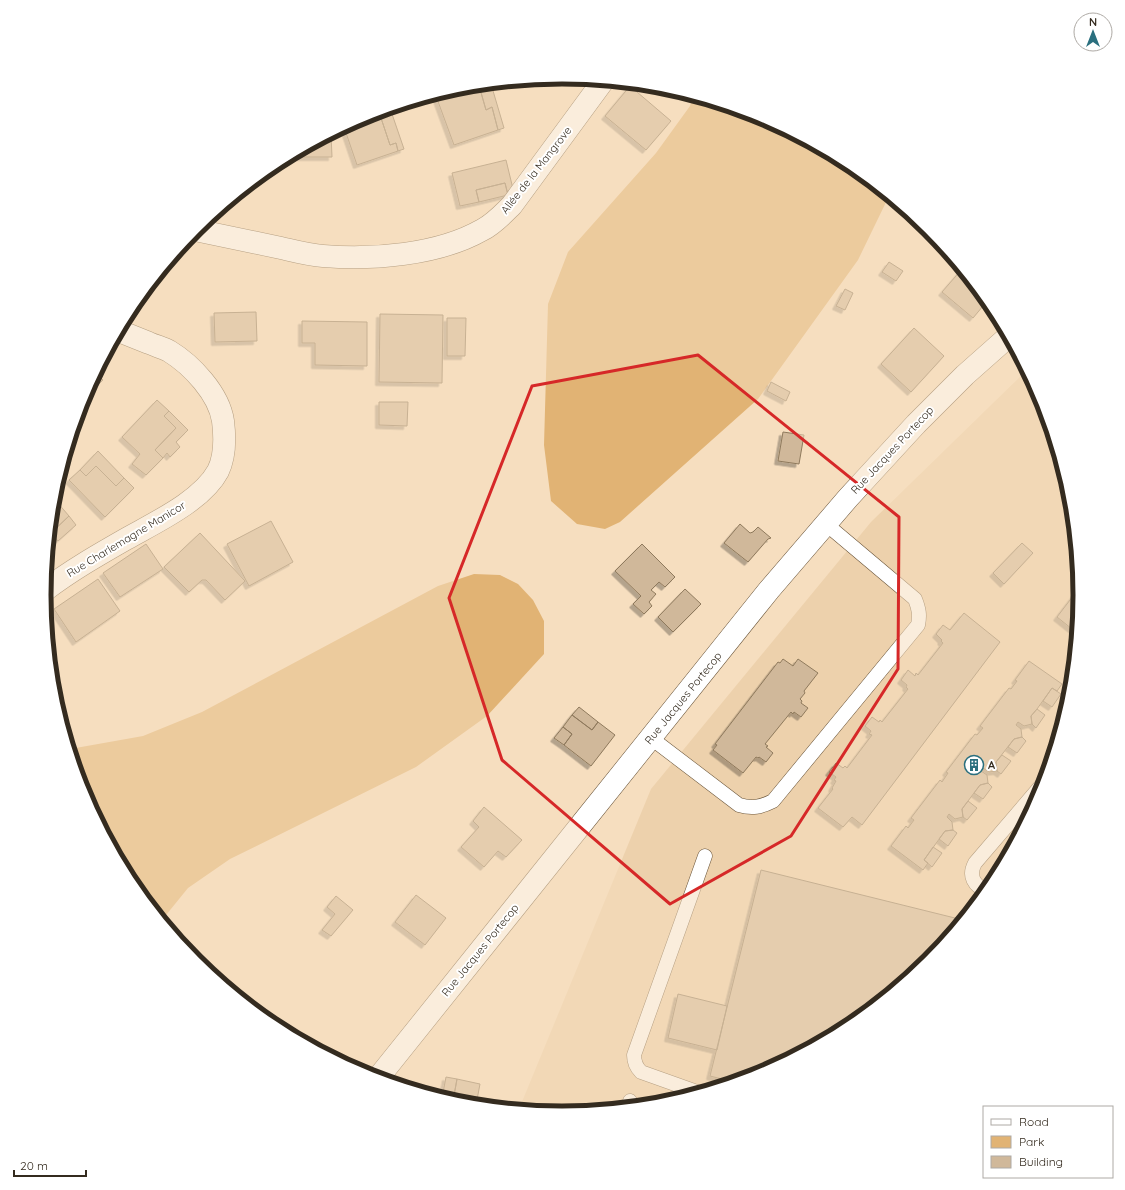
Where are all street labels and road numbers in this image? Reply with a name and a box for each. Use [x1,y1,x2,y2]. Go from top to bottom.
street label: Allée de la Mangrove [498,123,574,217]
street label: Rue Jacques Portecop [848,403,937,497]
street label: Rue Charlemagne Manicor [64,498,188,580]
street label: Rue Jacques Portecop [641,649,725,747]
street label: Rue Jacques Portecop [438,901,522,999]

